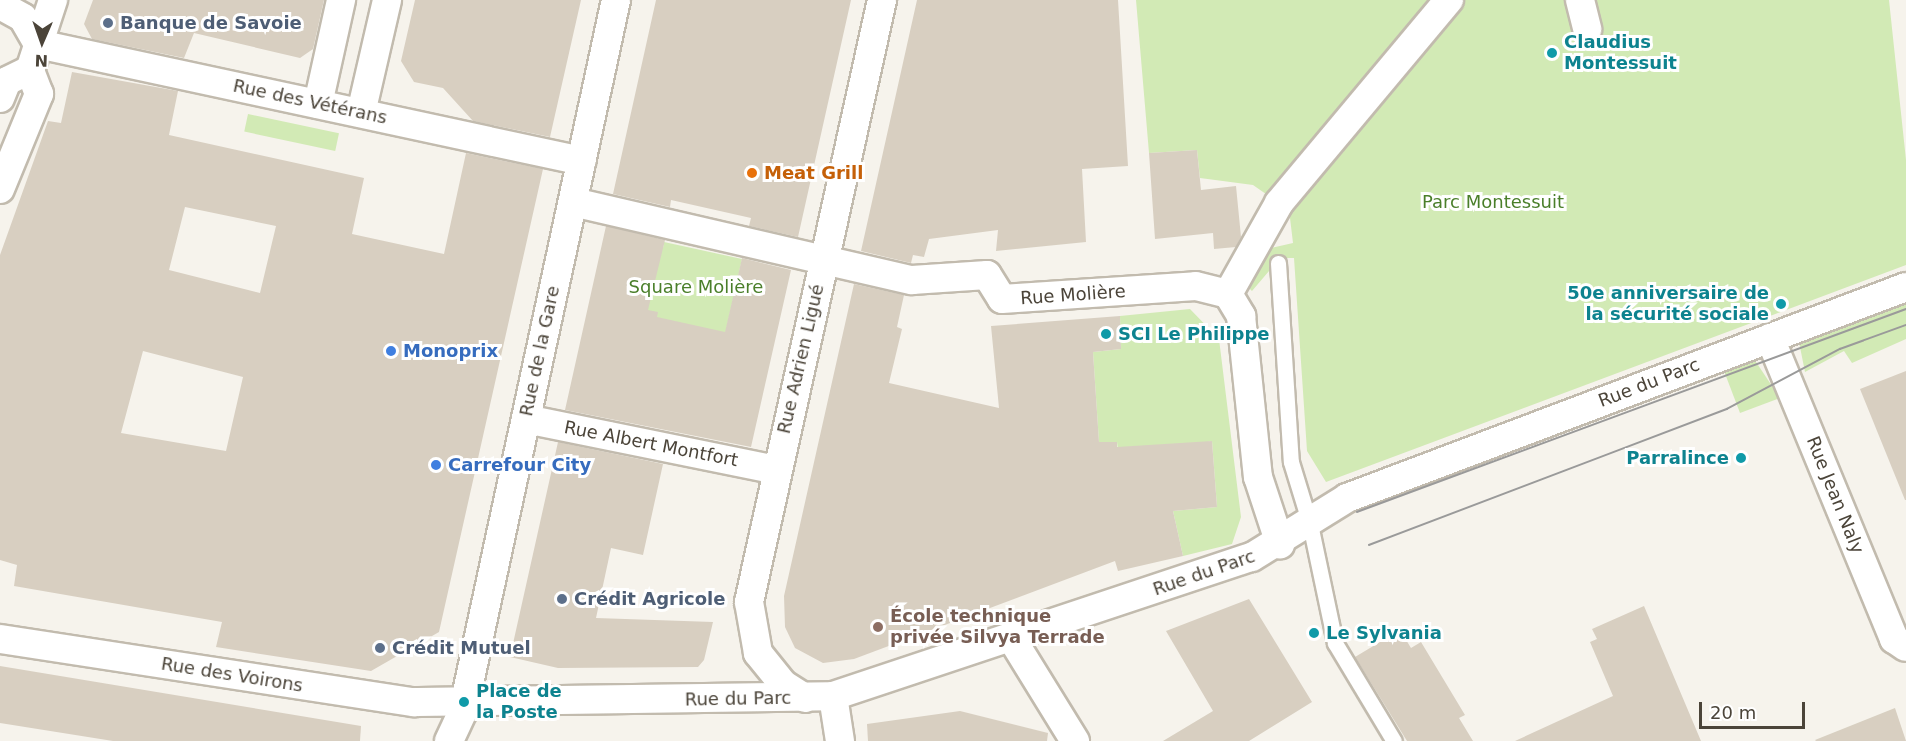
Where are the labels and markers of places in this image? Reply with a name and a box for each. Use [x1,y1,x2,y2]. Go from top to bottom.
place label: Banque de Savoie [120,12,302,34]
marker: Banque de Savoie [101,16,115,30]
place label: Claudius Montessuit [1564,32,1677,74]
marker: Claudius Montessuit [1545,46,1559,60]
place label: Meat Grill [764,162,863,184]
marker: Meat Grill [745,166,759,180]
place label: 50e anniversaire de la sécurité sociale [1567,283,1769,326]
marker: 50e anniversaire de la sécurité sociale [1774,297,1788,311]
place label: SCI Le Philippe [1118,323,1270,345]
marker: SCI Le Philippe [1099,327,1113,341]
place label: Monoprix [403,340,498,362]
marker: Monoprix [384,344,398,358]
place label: Parralince [1626,447,1729,469]
marker: Parralince [1734,451,1748,465]
place label: Carrefour City [448,454,591,476]
marker: Carrefour City [429,458,443,472]
place label: Crédit Agricole [574,588,725,610]
marker: Crédit Agricole [555,592,569,606]
place label: École technique privée Silvya Terrade [890,606,1105,648]
marker: École technique privée Silvya Terrade [871,620,885,634]
place label: Le Sylvania [1326,622,1442,644]
marker: Le Sylvania [1307,626,1321,640]
place label: Crédit Mutuel [392,637,531,659]
marker: Crédit Mutuel [373,641,387,655]
place label: Place de la Poste [476,681,562,724]
marker: Place de la Poste [457,695,471,709]

